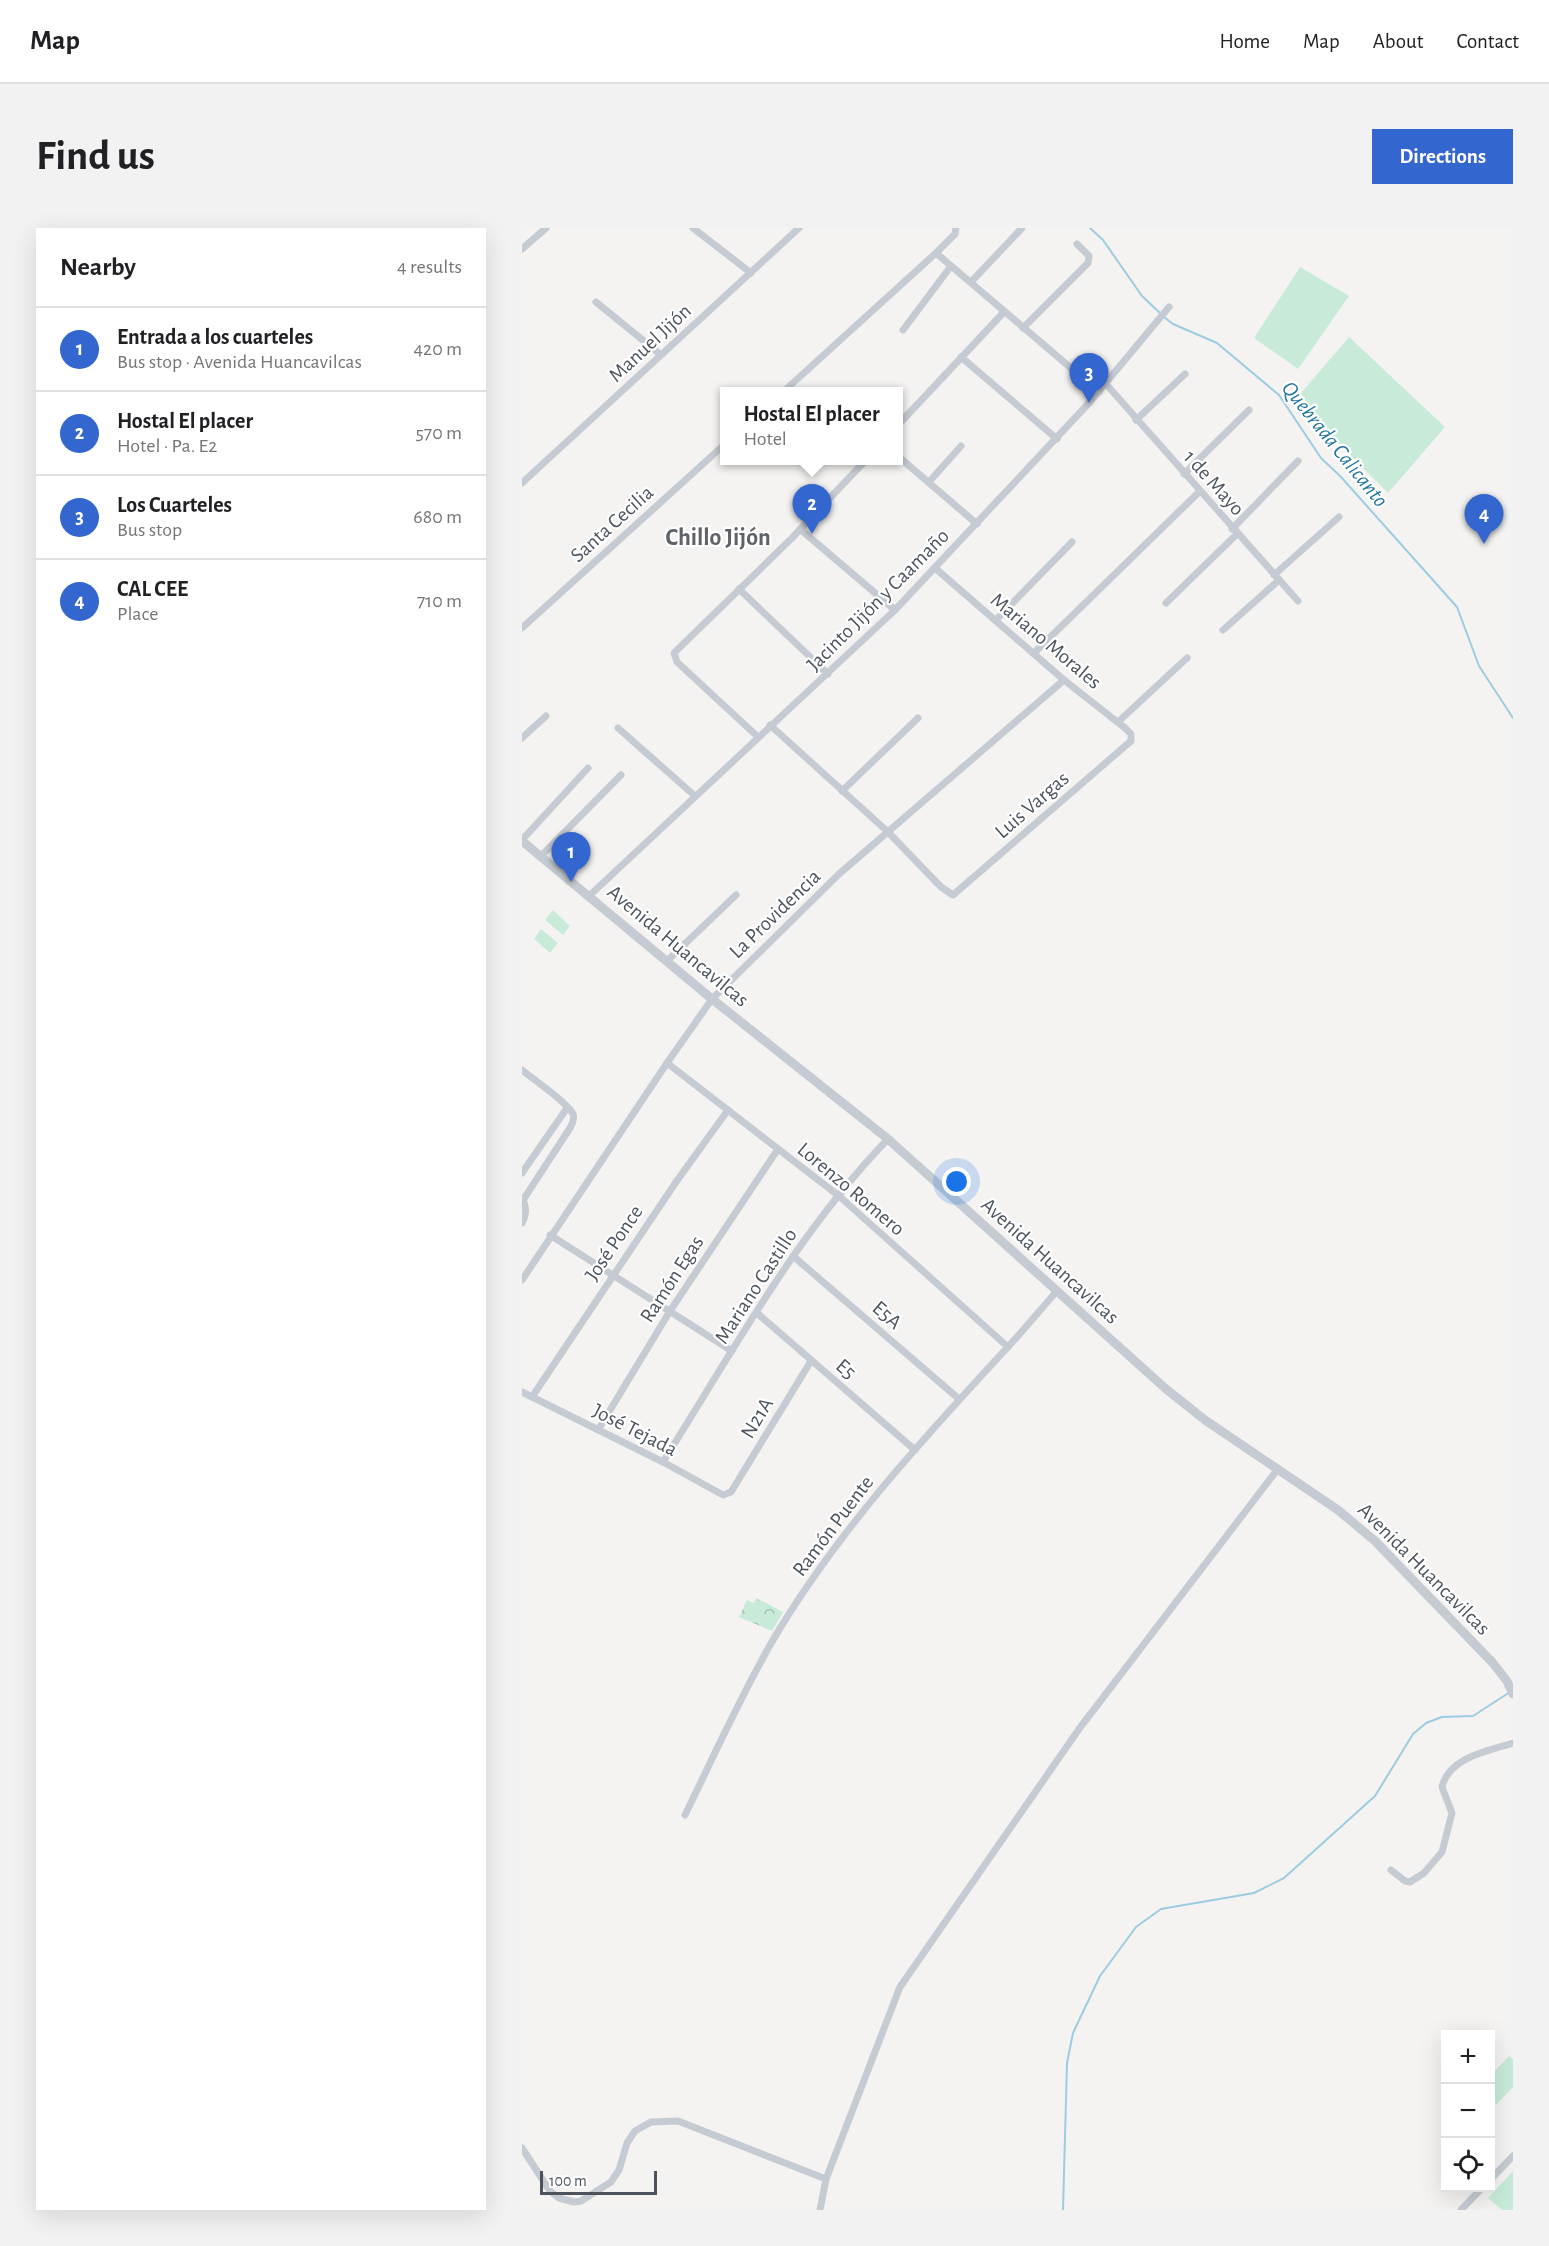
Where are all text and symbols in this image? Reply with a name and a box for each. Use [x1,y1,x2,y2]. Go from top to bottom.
text: Map [30,27,80,55]
text: Home [1219,31,1270,52]
text: Map [1303,31,1340,52]
text: About [1373,31,1423,52]
text: Contact [1456,31,1519,52]
button: Directions [1372,129,1513,184]
text: Find us [36,135,155,177]
text: Nearby [60,254,136,280]
text: 4 results [397,257,462,277]
street label: Manuel Jijón [605,300,695,386]
text: Entrada a los cuarteles [117,326,313,348]
text: 1 [76,339,83,359]
text: 420 m [413,339,462,359]
text: Bus stop · Avenida Huancavilcas [117,352,362,372]
pin: 3 [1070,354,1108,403]
water label: Quebrada Calicanto [1278,377,1392,511]
popup [720,387,903,465]
text: Hostal El placer [743,403,880,425]
text: Hostal El placer [117,410,253,432]
text: 2 [75,423,84,443]
text: 570 m [415,423,462,443]
text: Hotel [743,429,787,449]
text: Hotel · Pa. E2 [117,436,217,456]
street label: 1 de Mayo [1180,446,1248,520]
street label: Santa Cecilia [567,482,658,566]
pin: 2 [792,484,832,534]
text: Los Cuarteles [117,494,232,516]
pin: 4 [1464,494,1504,544]
text: 3 [75,507,84,527]
text: 680 m [413,507,462,527]
text: Bus stop [117,520,182,540]
street label: Jacinto Jijón y Caamaño [803,525,953,675]
district label: Chillo Jijón [665,526,771,550]
text: CAL CEE [117,578,188,600]
street label: Mariano Morales [987,589,1105,693]
text: 4 [74,591,85,611]
text: 710 m [417,591,462,611]
text: Place [117,604,158,624]
street label: Luis Vargas [991,768,1073,842]
pin: 1 [551,832,590,882]
street label: La Providencia [725,865,825,962]
street label: Avenida Huancavilcas [603,881,753,1011]
street label: Lorenzo Romero [793,1138,909,1240]
your location [942,1167,971,1196]
street label: Avenida Huancavilcas [977,1194,1123,1328]
street label: José Ponce [581,1201,647,1285]
street label: Mariano Castillo [711,1225,801,1347]
street label: Ramón Egas [636,1232,708,1326]
street label: E5A [868,1297,906,1333]
street label: E5 [832,1355,860,1383]
street label: N21A [737,1394,777,1442]
street label: José Tejada [589,1400,681,1460]
street label: Ramón Puente [789,1472,877,1580]
street label: Avenida Huancavilcas [1354,1499,1494,1639]
map controls [1441,2030,1495,2192]
button: + [1441,2030,1495,2084]
button: − [1441,2084,1495,2138]
button: locate [1441,2138,1495,2192]
scale bar [540,2168,657,2196]
text: 100 m [549,2173,587,2189]

